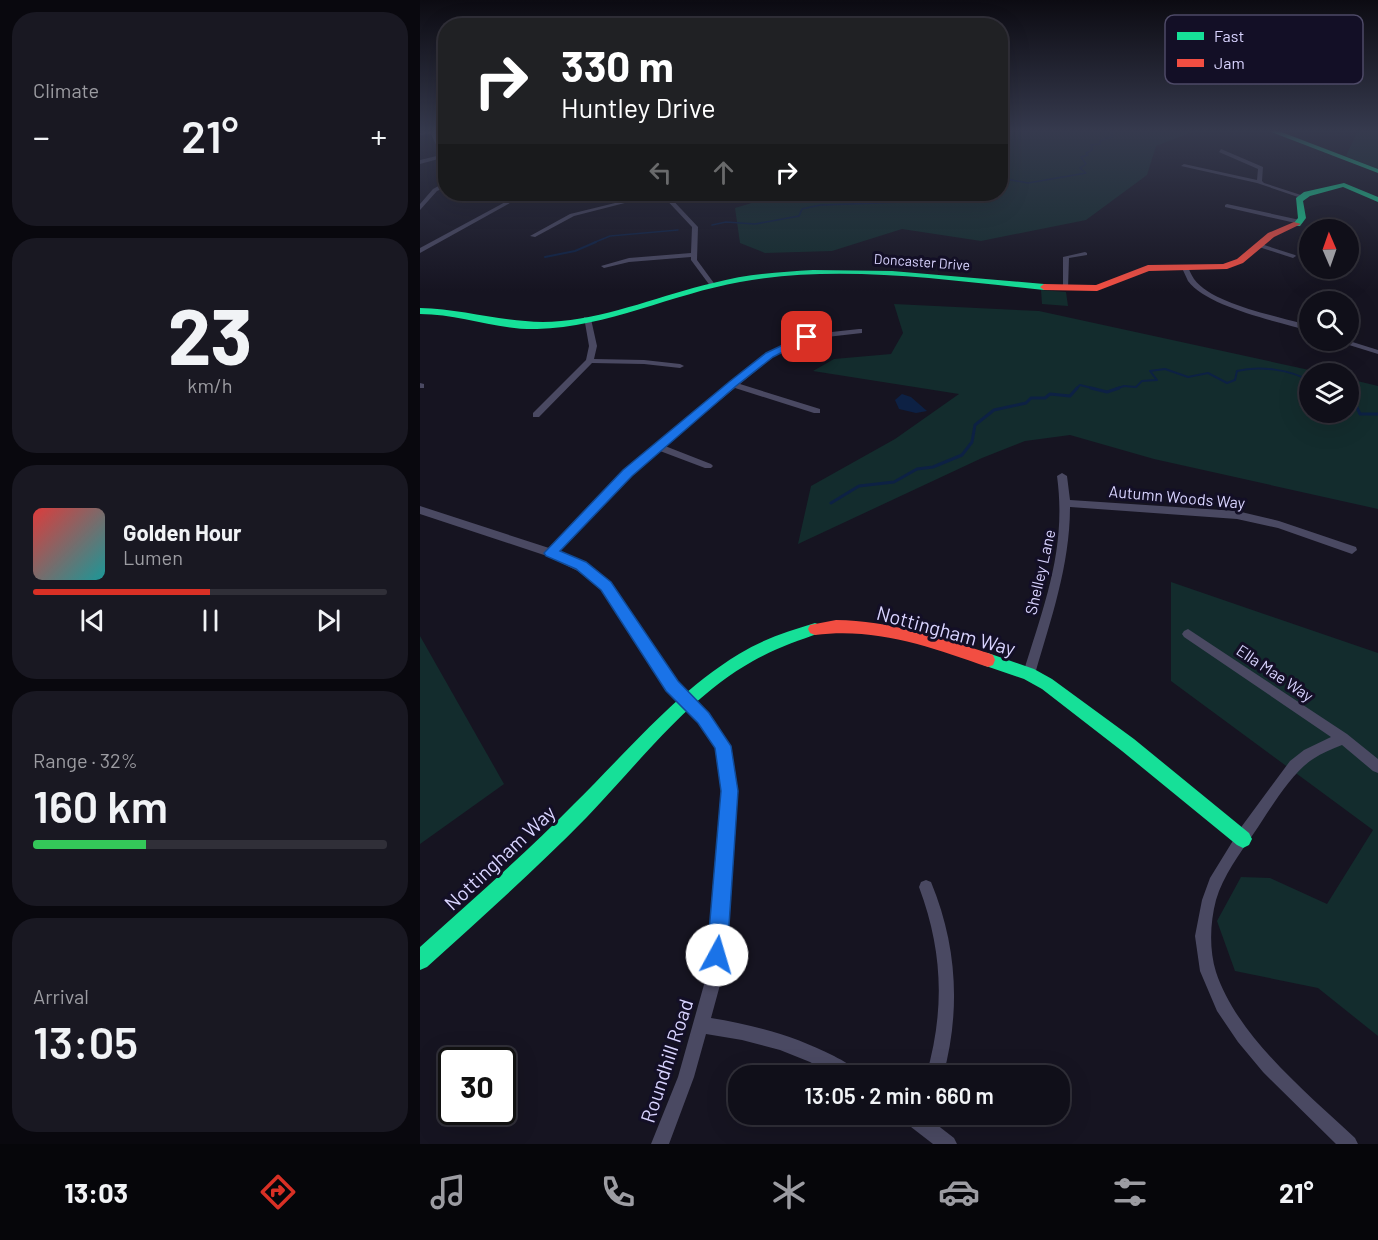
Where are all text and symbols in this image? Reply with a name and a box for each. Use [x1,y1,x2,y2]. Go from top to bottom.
legend [1165,15,1363,84]
text: Fast [1214,26,1244,45]
text: 330 m [561,40,674,90]
icon: right [462,42,540,120]
text: Jam [1214,53,1245,72]
text: Climate [33,78,99,102]
text: Huntley Drive [561,91,716,123]
text: 21° [181,108,239,162]
text: − [33,116,50,156]
text: + [370,116,387,156]
icon: left [644,156,677,189]
icon: ahead [707,156,740,189]
icon: right [770,156,803,189]
north arrow [1299,219,1359,279]
map controls [1299,219,1359,423]
street label: Doncaster Drive [873,250,971,273]
text: 23 [168,287,252,381]
button: search [1299,291,1359,351]
pin [781,311,832,362]
icon: arrive [790,320,823,353]
button: layers [1299,363,1359,423]
text: km/h [187,373,233,397]
street label: Autumn Woods Way [1108,481,1247,512]
text: Golden Hour [123,519,241,545]
street label: Shelley Lane [1020,527,1059,616]
text: Lumen [123,545,183,569]
street label: Nottingham Way [874,600,1018,660]
icon: previous [76,604,109,637]
icon: pause [194,604,227,637]
icon: next [312,604,345,637]
street label: Ella Mae Way [1233,640,1318,706]
text: Range · 32% [33,748,138,772]
text: 160 km [33,778,168,832]
street label: Nottingham Way [439,800,560,915]
position arrow [685,923,749,987]
text: Arrival [33,984,89,1008]
street label: Roundhill Road [635,996,697,1126]
text: 13:05 [33,1014,138,1068]
speed limit sign: 30 [438,1047,516,1125]
text: 13:05 · 2 min · 660 m [804,1082,994,1108]
icon: directions [257,1171,299,1213]
icon: music [427,1171,469,1213]
icon: phone [597,1171,639,1213]
icon: climate [768,1171,810,1213]
icon: car [938,1171,980,1213]
icon: filters [1109,1171,1151,1213]
text: 13:03 [64,1176,128,1208]
text: 21° [1279,1176,1314,1208]

